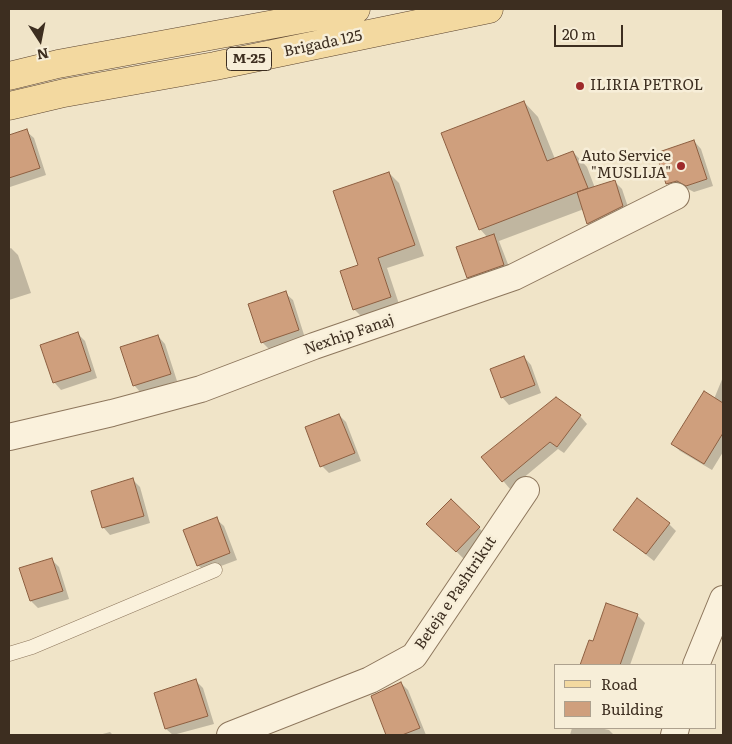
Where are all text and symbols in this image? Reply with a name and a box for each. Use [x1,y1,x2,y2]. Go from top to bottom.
north arrow [15,15,65,65]
scale bar [557,15,626,47]
text: 20 m [562,22,596,45]
street label: Brigada 125 [282,27,364,61]
text: N [35,44,51,66]
road number: M-25 [226,48,272,70]
place label: ILIRIA PETROL [590,77,703,95]
marker: ILIRIA PETROL [574,80,586,92]
place label: Auto Service "MUSLIJA" [581,148,671,183]
marker: Auto Service "MUSLIJA" [675,160,687,172]
street label: Nexhip Fanaj [302,311,396,359]
street label: Beteja e Pashtrikut [411,533,501,653]
legend [554,664,717,729]
text: Road [601,672,637,695]
text: Building [601,697,663,720]

